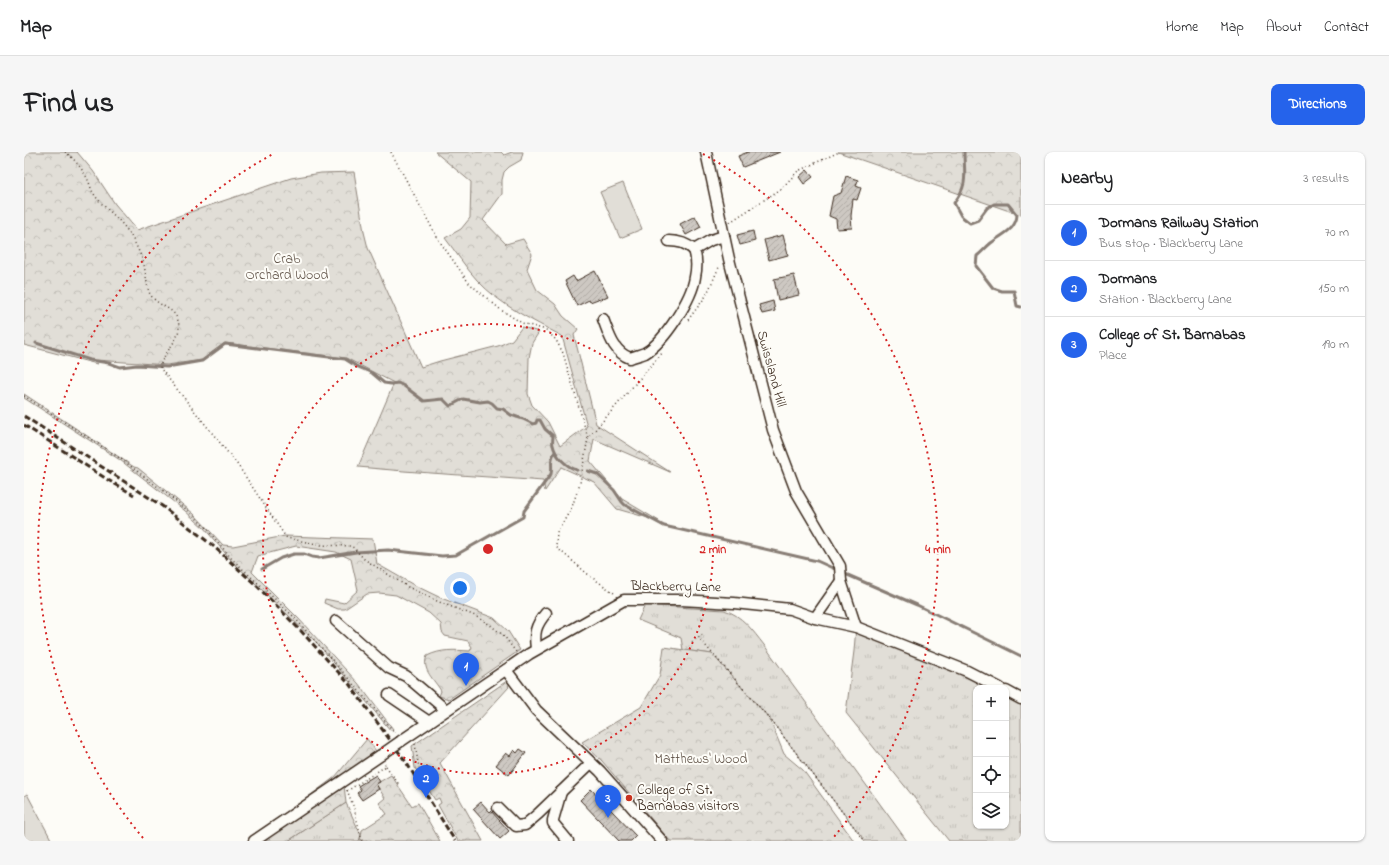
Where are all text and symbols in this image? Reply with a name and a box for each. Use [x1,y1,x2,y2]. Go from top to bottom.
text: Map [20,14,52,41]
text: Home [1166,17,1198,38]
text: Map [1220,17,1244,38]
text: About [1266,17,1302,38]
text: Contact [1324,17,1369,38]
text: Find us [24,84,114,125]
button: Directions [1271,84,1365,125]
text: Nearby [1061,166,1113,191]
text: 3 results [1303,169,1349,188]
text: Dormans Railway Station [1099,212,1258,234]
text: 1 [1072,223,1076,242]
text: 70 m [1325,223,1349,242]
text: Bus stop · Blackberry Lane [1099,234,1243,253]
park label: Crab Orchard Wood [246,249,329,286]
text: Dormans [1099,268,1157,290]
text: 2 [1071,279,1077,298]
text: 150 m [1318,279,1349,298]
text: Station · Blackberry Lane [1099,290,1232,309]
text: College of St. Barnabas [1099,324,1246,346]
street label: Swissland Hill [751,328,791,410]
text: 3 [1071,335,1077,354]
text: 190 m [1322,335,1349,354]
text: Place [1099,346,1127,365]
text: 2 min [699,541,726,559]
text: 4 min [924,541,951,559]
centre of rings [481,542,495,556]
street label: Blackberry Lane [630,576,722,599]
your location [450,578,470,598]
pin: 1 [453,653,479,686]
map controls [973,685,1009,829]
button: + [973,685,1009,721]
button: − [973,721,1009,757]
park label: Matthews' Wood [655,749,748,770]
button: locate [973,757,1009,793]
pin: 2 [413,765,439,798]
place label: College of St. Barnabas visitors [636,780,739,817]
pin: 3 [595,785,621,818]
marker: College of St. Barnabas visitors [624,793,634,803]
button: layers [973,793,1009,829]

